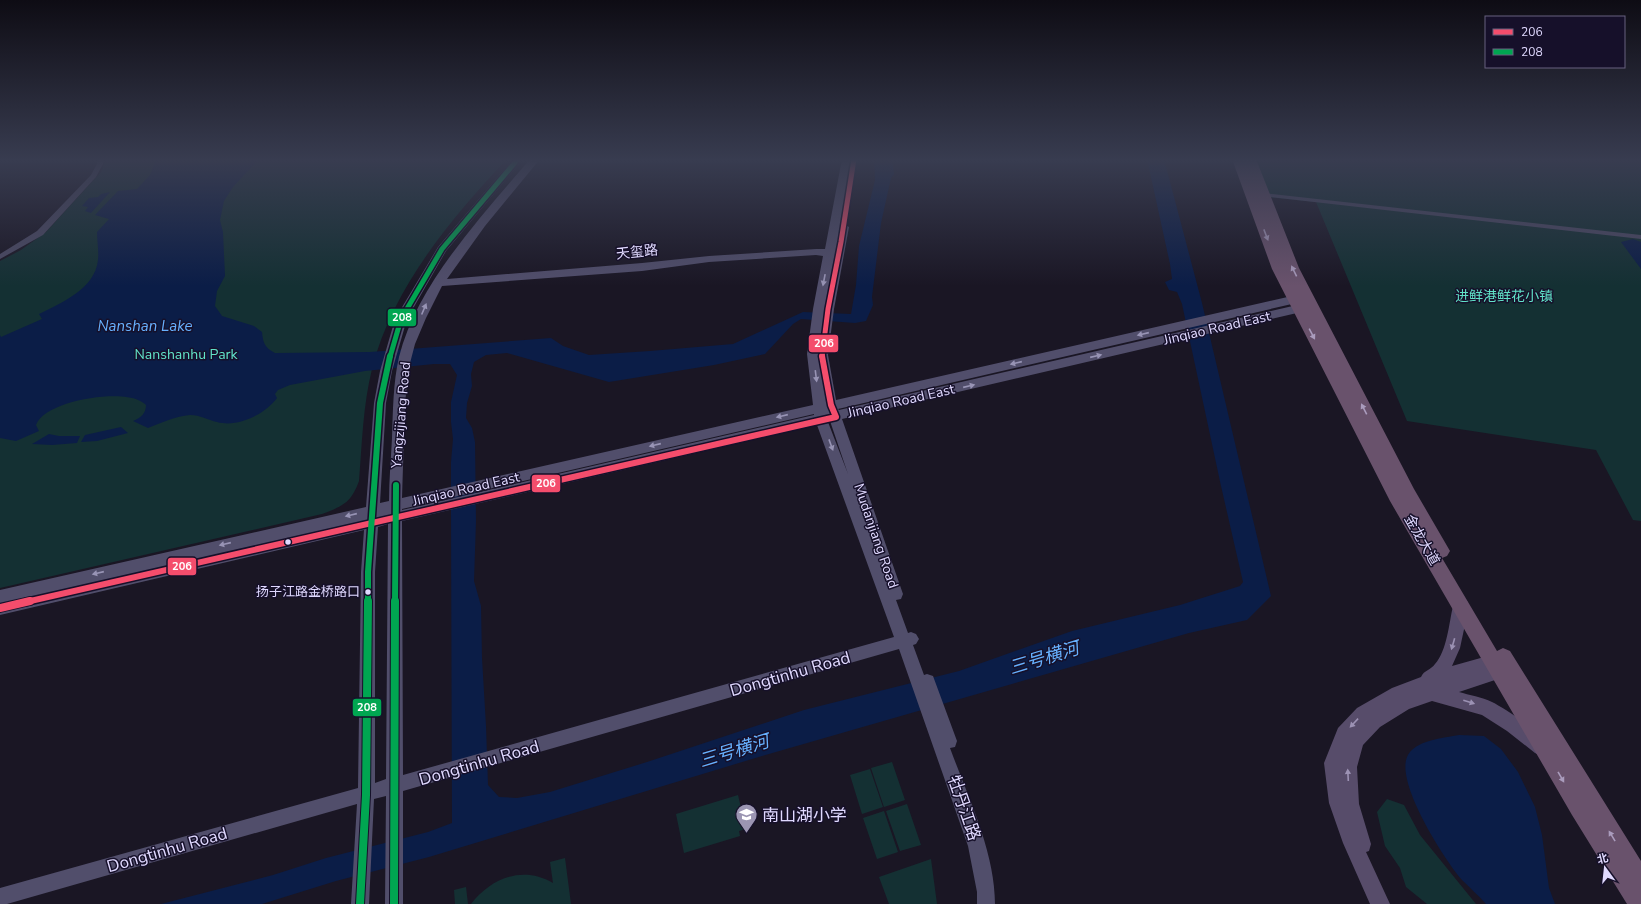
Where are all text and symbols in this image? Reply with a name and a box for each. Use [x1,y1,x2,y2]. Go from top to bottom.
legend [1485,16,1625,68]
text: 206 [1521,24,1543,40]
text: 208 [1521,44,1543,60]
one-way arrow [1264,229,1270,241]
street label: 天玺路 [615,240,659,264]
one-way arrow [1291,266,1297,277]
one-way arrow [821,274,827,286]
park label: 进鲜港鲜花小镇 [1455,287,1553,306]
one-way arrow [422,302,428,314]
street label: Jinqiao Road East [1161,306,1272,350]
line badge: 208 [387,308,417,327]
text: 208 [392,310,412,325]
water label: Nanshan Lake [97,316,193,336]
one-way arrow [1308,328,1315,340]
one-way arrow [1136,331,1148,337]
line badge: 206 [808,334,839,353]
text: 206 [814,336,834,351]
park label: Nanshanhu Park [134,345,239,364]
one-way arrow [1089,353,1102,359]
one-way arrow [1010,360,1022,366]
street label: Yangzijiang Road [387,361,415,470]
one-way arrow [813,369,819,382]
street label: Jinqiao Road East [845,379,956,423]
one-way arrow [963,382,975,388]
one-way arrow [1361,403,1368,415]
one-way arrow [776,414,788,420]
one-way arrow [828,439,834,451]
one-way arrow [649,443,661,449]
street label: Jinqiao Road East [410,467,521,511]
line badge: 206 [531,474,561,493]
text: 206 [536,476,556,491]
street label: Mudanjiang Road [849,481,903,591]
street label: 金龙大道 [1400,511,1444,569]
one-way arrow [345,512,357,518]
unlabelled marker [283,537,293,547]
one-way arrow [219,542,231,548]
line badge: 206 [167,557,197,576]
text: 206 [172,559,192,574]
one-way arrow [92,571,104,577]
place label: 扬子江路金桥路口 [256,583,360,601]
marker: 扬子江路金桥路口 [363,587,373,597]
water label: 三号横河 [1006,635,1085,680]
one-way arrow [1450,639,1456,651]
street label: Dongtinhu Road [727,646,853,702]
line badge: 208 [352,698,382,717]
text: 208 [357,700,377,715]
one-way arrow [1464,700,1476,706]
one-way arrow [1350,718,1359,728]
water label: 三号横河 [696,728,775,773]
street label: Dongtinhu Road [416,735,542,791]
one-way arrow [1345,768,1351,781]
one-way arrow [1557,771,1564,783]
street label: 牡丹江路 [942,772,986,844]
school or university icon: 南山湖小学 [734,802,760,835]
place label: 南山湖小学 [762,804,847,827]
street label: Dongtinhu Road [104,822,230,878]
one-way arrow [1609,830,1616,842]
north arrow [1585,848,1625,888]
text: 北 [1595,850,1610,867]

